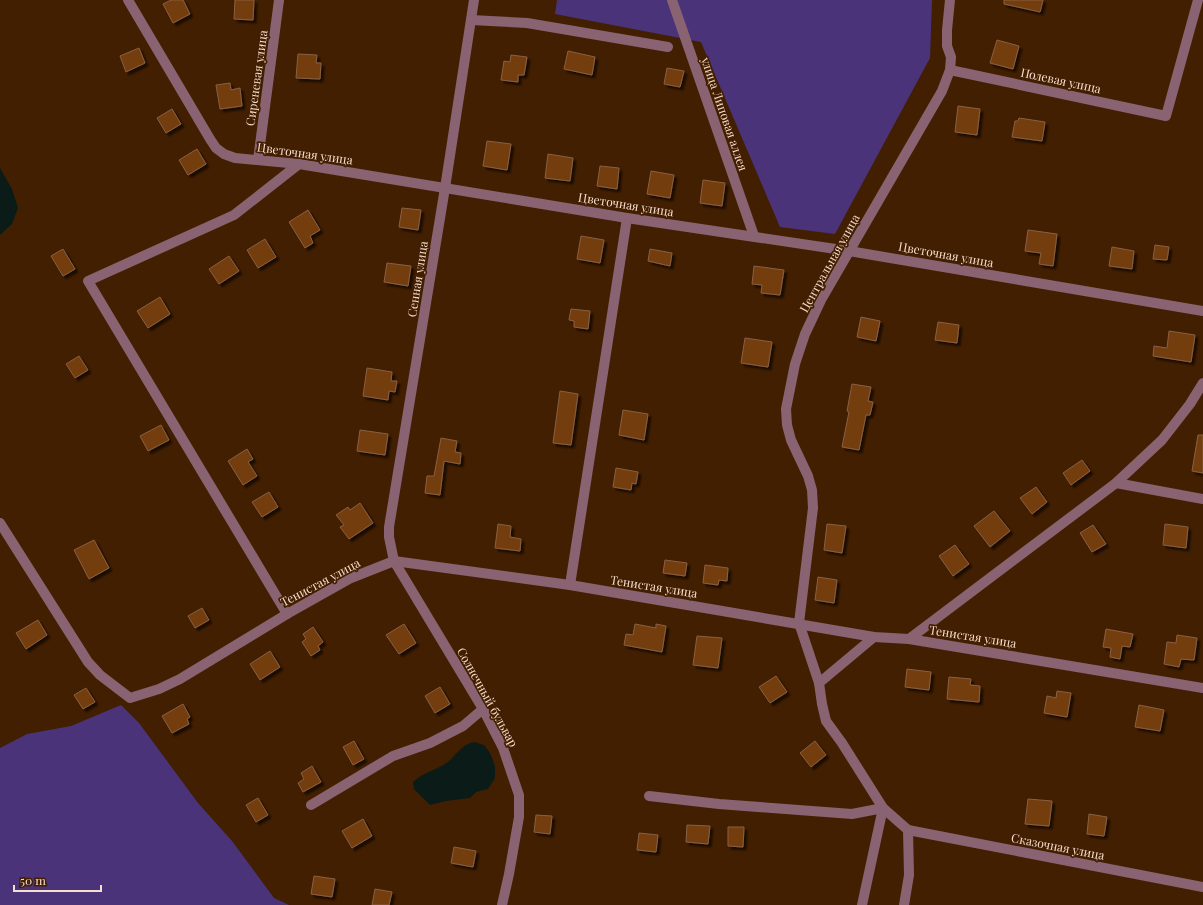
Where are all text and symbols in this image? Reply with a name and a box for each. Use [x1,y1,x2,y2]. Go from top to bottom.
street label: Сиреневая улица [241,29,271,127]
street label: улица Липовая аллея [698,54,752,173]
street label: Полевая улица [1019,64,1103,96]
street label: Цветочная улица [256,138,354,168]
street label: Цветочная улица [577,189,675,219]
street label: Центральная улица [795,211,863,315]
street label: Цветочная улица [897,238,995,270]
street label: Сенная улица [403,240,431,318]
street label: Тенистая улица [277,554,363,610]
street label: Тенистая улица [609,571,699,601]
street label: Тенистая улица [928,621,1018,651]
street label: Солнечный бульвар [454,644,522,750]
street label: Сказочная улица [1010,829,1106,863]
scale bar [14,867,101,893]
text: 50 m [20,872,46,888]

